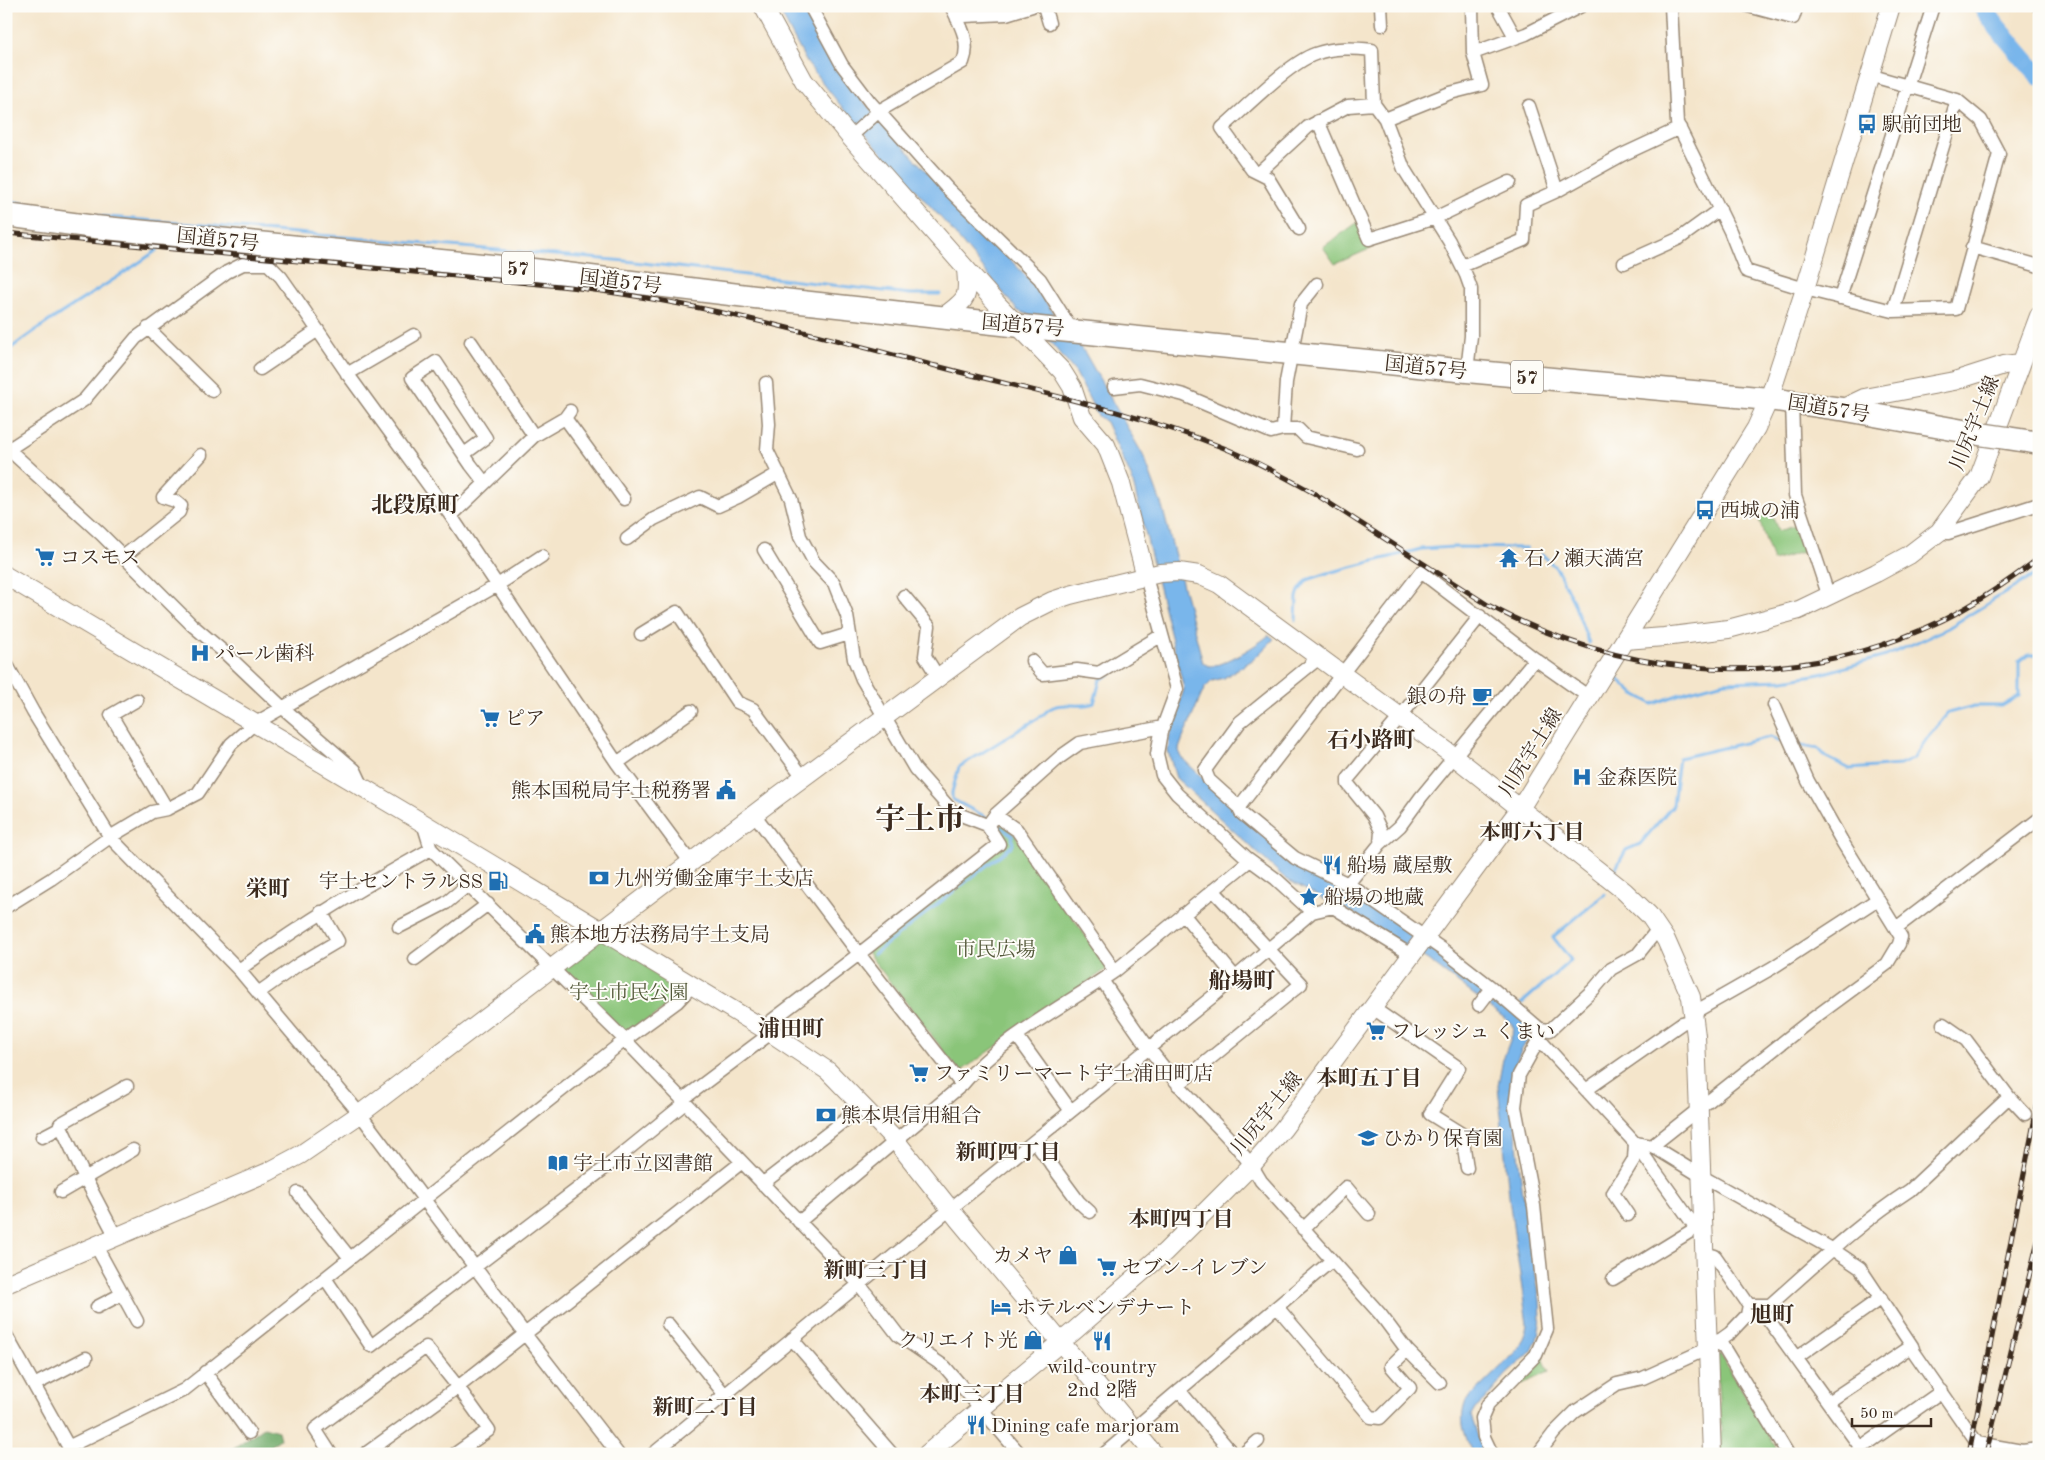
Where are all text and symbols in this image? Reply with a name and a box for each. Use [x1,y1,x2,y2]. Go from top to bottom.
bus stop icon: 駅前団地 [1856,113,1878,135]
place label: 駅前団地 [1882,114,1962,136]
street label: 国道57号 [175,225,260,255]
road number: 57 [502,252,534,284]
street label: 国道57号 [578,266,664,298]
street label: 国道57号 [981,311,1065,341]
street label: 国道57号 [1383,353,1468,383]
road number: 57 [1511,361,1543,394]
street label: 川尻宇土線 [1946,373,2004,474]
street label: 国道57号 [1786,392,1872,426]
district label: 北段原町 [371,493,459,517]
bus stop icon: 西城の浦 [1694,499,1716,521]
place label: 西城の浦 [1720,500,1800,522]
supermarket icon: コスモス [34,546,56,568]
temple icon: 石ノ瀬天満宮 [1498,547,1520,569]
place label: 石ノ瀬天満宮 [1524,548,1644,570]
place label: コスモス [60,549,140,569]
hospital icon: パール歯科 [189,642,211,664]
place label: パール歯科 [215,643,315,665]
cafe icon: 銀の舟 [1471,685,1493,707]
place label: 銀の舟 [1407,686,1467,708]
street label: 川尻宇土線 [1495,704,1567,801]
supermarket icon: ピア [479,707,501,729]
place label: ピア [505,709,545,730]
district label: 石小路町 [1327,728,1415,752]
hospital icon: 金森医院 [1571,766,1593,788]
place label: 金森医院 [1597,767,1677,789]
public building icon: 熊本国税局宇土税務署 [715,779,737,801]
place label: 熊本国税局宇土税務署 [511,780,711,802]
district label: 宇土市 [875,803,965,836]
district label: 本町六丁目 [1480,821,1585,844]
restaurant icon: 船場 蔵屋敷 [1321,854,1343,876]
place label: 船場 蔵屋敷 [1347,855,1453,877]
bank icon: 九州労働金庫宇土支店 [588,867,610,889]
place label: 九州労働金庫宇土支店 [614,868,814,890]
fuel station icon: 宇土セントラルSS [487,870,509,892]
place label: 宇土セントラルSS [319,871,483,893]
district label: 栄町 [246,877,290,901]
place icon: 船場の地蔵 [1298,886,1320,908]
place label: 船場の地蔵 [1324,887,1424,909]
public building icon: 熊本地方法務局宇土支局 [524,923,546,945]
place label: 熊本地方法務局宇土支局 [550,924,770,946]
park label: 市民広場 [956,939,1036,961]
district label: 船場町 [1209,969,1275,993]
park label: 宇土市民公園 [569,982,689,1004]
district label: 浦田町 [758,1016,824,1041]
supermarket icon: フレッシュ くまい [1365,1020,1387,1042]
place label: フレッシュ くまい [1391,1021,1555,1043]
supermarket icon: ファミリーマート宇土浦田町店 [908,1062,930,1084]
place label: ファミリーマート宇土浦田町店 [934,1063,1214,1085]
district label: 本町五丁目 [1317,1067,1422,1090]
street label: 川尻宇土線 [1227,1068,1307,1159]
bank icon: 熊本県信用組合 [815,1104,837,1126]
place label: 熊本県信用組合 [841,1105,981,1127]
school or university icon: ひかり保育園 [1357,1127,1379,1149]
place label: ひかり保育園 [1383,1128,1503,1150]
district label: 新町四丁目 [956,1141,1061,1164]
library icon: 宇土市立図書館 [547,1152,569,1174]
place label: 宇土市立図書館 [573,1153,713,1175]
district label: 本町四丁目 [1129,1208,1234,1231]
shop icon: カメヤ [1057,1244,1079,1266]
place label: カメヤ [993,1246,1053,1267]
supermarket icon: セブン-イレブン [1096,1256,1118,1278]
place label: セブン-イレブン [1122,1257,1268,1279]
district label: 新町三丁目 [824,1259,929,1282]
hotel icon: ホテルベンデナート [990,1296,1012,1318]
place label: ホテルベンデナート [1016,1297,1195,1319]
district label: 旭町 [1750,1303,1794,1327]
shop icon: クリエイト光 [1022,1329,1044,1351]
place label: クリエイト光 [898,1330,1018,1352]
restaurant icon: wild-country 2nd 2階 [1091,1330,1113,1352]
place label: wild-country 2nd 2階 [1047,1358,1157,1401]
district label: 本町三丁目 [920,1383,1025,1406]
scale bar [1852,1395,1931,1427]
district label: 新町二丁目 [653,1396,758,1419]
text: 50 m [1860,1407,1894,1422]
restaurant icon: Dining cafe marjoram [965,1414,987,1436]
place label: Dining cafe marjoram [991,1417,1180,1437]

